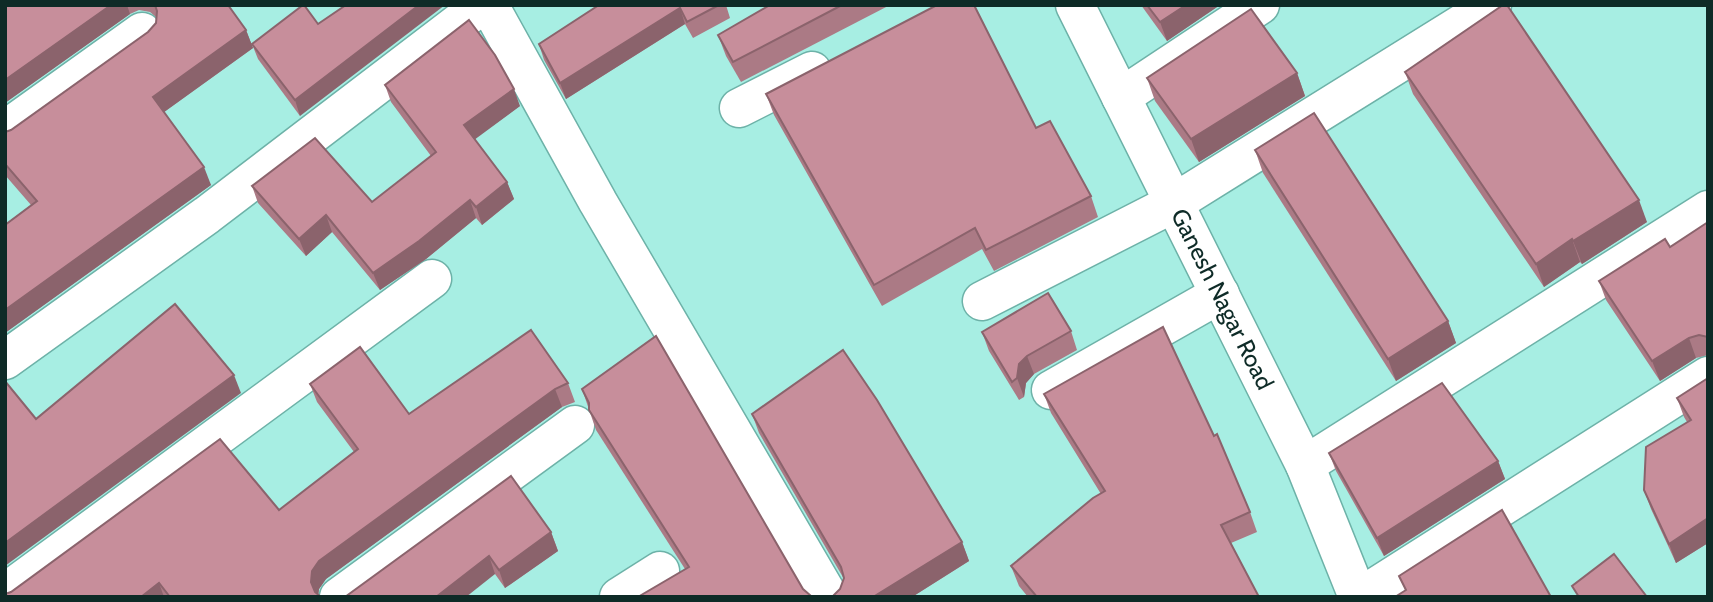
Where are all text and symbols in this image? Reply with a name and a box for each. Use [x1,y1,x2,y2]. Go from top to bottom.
street label: Ganesh Nagar Road [1165,204,1280,394]

